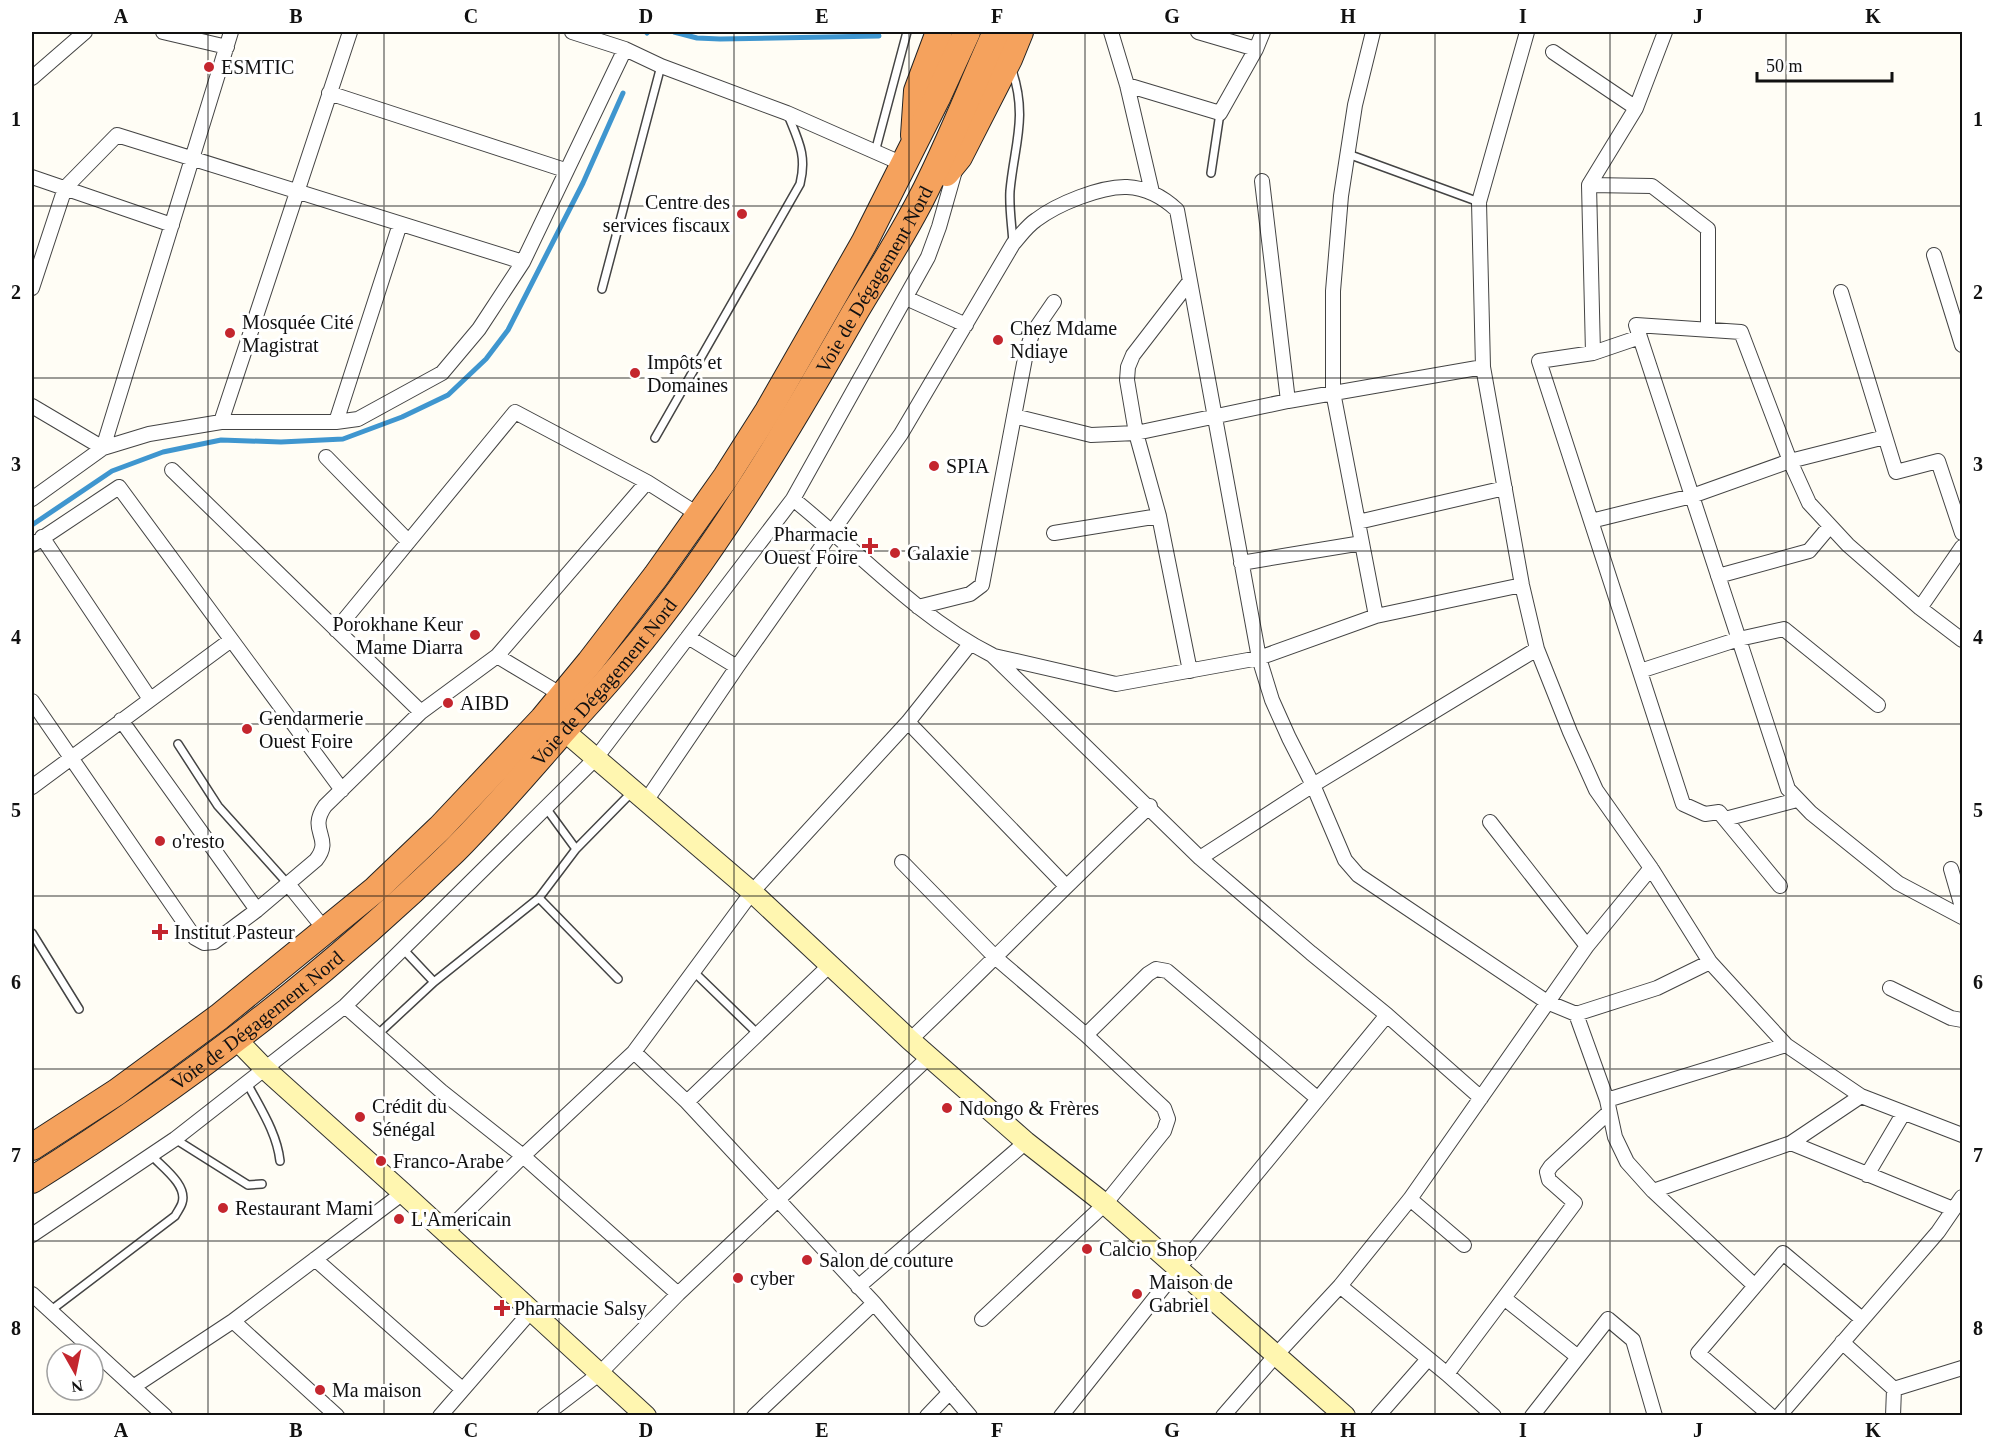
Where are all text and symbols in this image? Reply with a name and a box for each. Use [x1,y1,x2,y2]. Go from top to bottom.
text: A [114,5,129,27]
text: B [289,5,303,27]
text: C [464,5,478,27]
text: D [639,5,653,27]
text: E [815,5,829,27]
text: F [991,5,1003,27]
text: G [1164,5,1180,27]
text: H [1340,5,1356,27]
text: I [1519,5,1527,27]
text: J [1693,5,1703,27]
text: K [1865,5,1881,27]
scale bar [1757,45,1892,83]
place label: ESMTIC [221,56,294,78]
text: 50 m [1766,56,1803,76]
marker: ESMTIC [202,60,216,74]
text: 1 [11,108,21,130]
text: 1 [1973,108,1983,130]
street label: Voie de Dégagement Nord [811,182,937,377]
place label: Centre des services fiscaux [603,191,730,236]
marker: Centre des services fiscaux [735,207,749,221]
text: 2 [11,281,21,303]
text: 2 [1973,281,1983,303]
place label: Mosquée Cité Magistrat [242,311,354,357]
place label: Chez Mdame Ndiaye [1010,317,1117,363]
marker: Mosquée Cité Magistrat [223,326,237,340]
marker: Chez Mdame Ndiaye [991,333,1005,347]
place label: Impôts et Domaines [647,351,728,396]
marker: Impôts et Domaines [628,366,642,380]
text: 3 [11,453,21,475]
text: 3 [1973,453,1983,475]
place label: SPIA [946,455,990,477]
marker: SPIA [927,459,941,473]
place label: Pharmacie Ouest Foire [764,523,858,568]
marker: Pharmacie Ouest Foire [863,539,877,553]
place label: Galaxie [907,542,969,564]
marker: Galaxie [888,546,902,560]
street label: Voie de Dégagement Nord [527,594,681,770]
place label: Porokhane Keur Mame Diarra [332,613,463,658]
text: 4 [11,626,21,648]
text: 4 [1973,626,1983,648]
marker: Porokhane Keur Mame Diarra [468,628,482,642]
place label: AIBD [460,692,509,714]
marker: AIBD [441,696,455,710]
place label: Gendarmerie Ouest Foire [259,707,364,752]
marker: Gendarmerie Ouest Foire [240,722,254,736]
text: 5 [11,799,21,821]
text: 5 [1973,799,1983,821]
place label: o'resto [172,830,224,852]
marker: o'resto [153,834,167,848]
place label: Institut Pasteur [174,921,295,943]
marker: Institut Pasteur [151,923,169,941]
street label: Voie de Dégagement Nord [167,946,347,1094]
text: 6 [11,971,21,993]
text: 6 [1973,971,1983,993]
place label: Crédit du Sénégal [372,1095,447,1141]
place label: Ndongo & Frères [959,1097,1099,1120]
marker: Ndongo & Frères [940,1101,954,1115]
marker: Crédit du Sénégal [353,1110,367,1124]
text: 7 [11,1144,21,1166]
text: 7 [1973,1144,1983,1166]
place label: Franco-Arabe [393,1150,504,1172]
marker: Franco-Arabe [374,1154,388,1168]
place label: Restaurant Mami [235,1197,374,1219]
marker: Restaurant Mami [216,1201,230,1215]
place label: L'Americain [411,1208,511,1230]
marker: L'Americain [392,1212,406,1226]
place label: Calcio Shop [1099,1238,1197,1261]
marker: Calcio Shop [1080,1242,1094,1256]
place label: Salon de couture [819,1249,954,1271]
marker: Salon de couture [800,1253,814,1267]
place label: cyber [750,1267,795,1290]
marker: cyber [731,1271,745,1285]
place label: Maison de Gabriel [1149,1271,1233,1316]
marker: Maison de Gabriel [1130,1287,1144,1301]
place label: Pharmacie Salsy [514,1297,647,1320]
marker: Pharmacie Salsy [495,1301,509,1315]
text: 8 [11,1317,21,1339]
text: 8 [1973,1317,1983,1339]
north arrow [45,1342,105,1402]
text: N [70,1377,84,1396]
place label: Ma maison [332,1379,421,1401]
marker: Ma maison [313,1383,327,1397]
text: A [114,1419,129,1441]
text: B [289,1419,303,1441]
text: C [464,1419,478,1441]
text: D [639,1419,653,1441]
text: E [815,1419,829,1441]
text: F [991,1419,1003,1441]
text: G [1164,1419,1180,1441]
text: H [1340,1419,1356,1441]
text: I [1519,1419,1527,1441]
text: J [1693,1419,1703,1441]
text: K [1865,1419,1881,1441]

